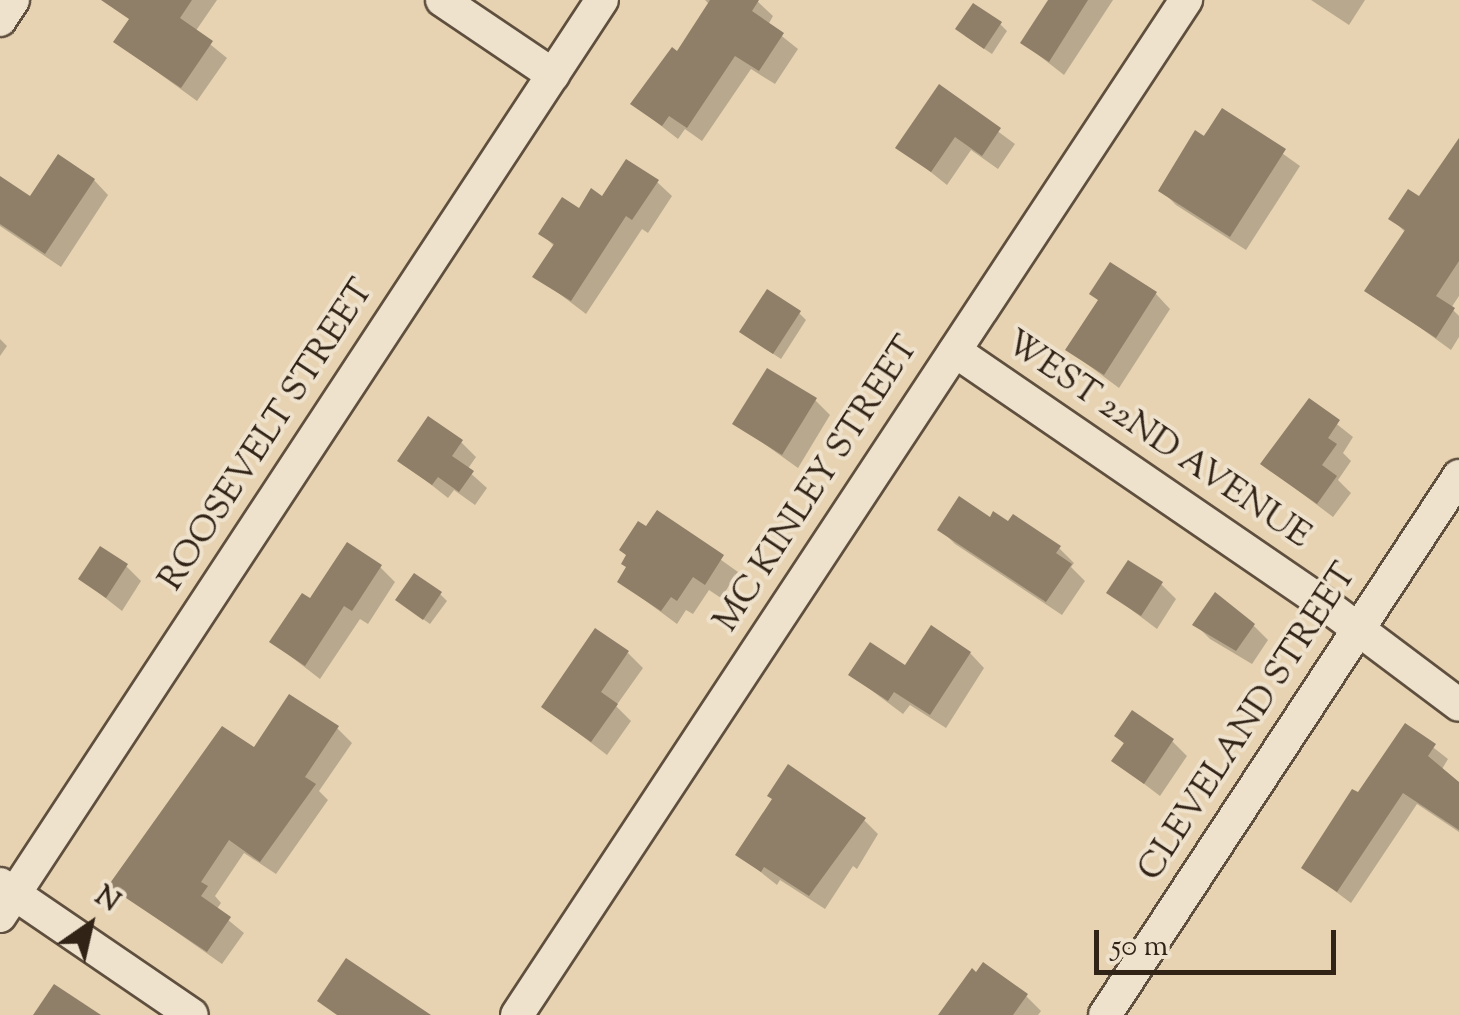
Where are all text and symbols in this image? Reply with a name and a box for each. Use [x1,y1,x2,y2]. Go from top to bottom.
street label: ROOSEVELT STREET [152,272,384,600]
street label: WEST 22ND AVENUE [996,323,1318,559]
street label: MC KINLEY STREET [707,329,929,641]
street label: CLEVELAND STREET [1131,556,1367,890]
north arrow [40,875,140,975]
text: N [86,877,127,923]
scale bar [1099,910,1342,972]
text: 50 m [1111,926,1168,969]

